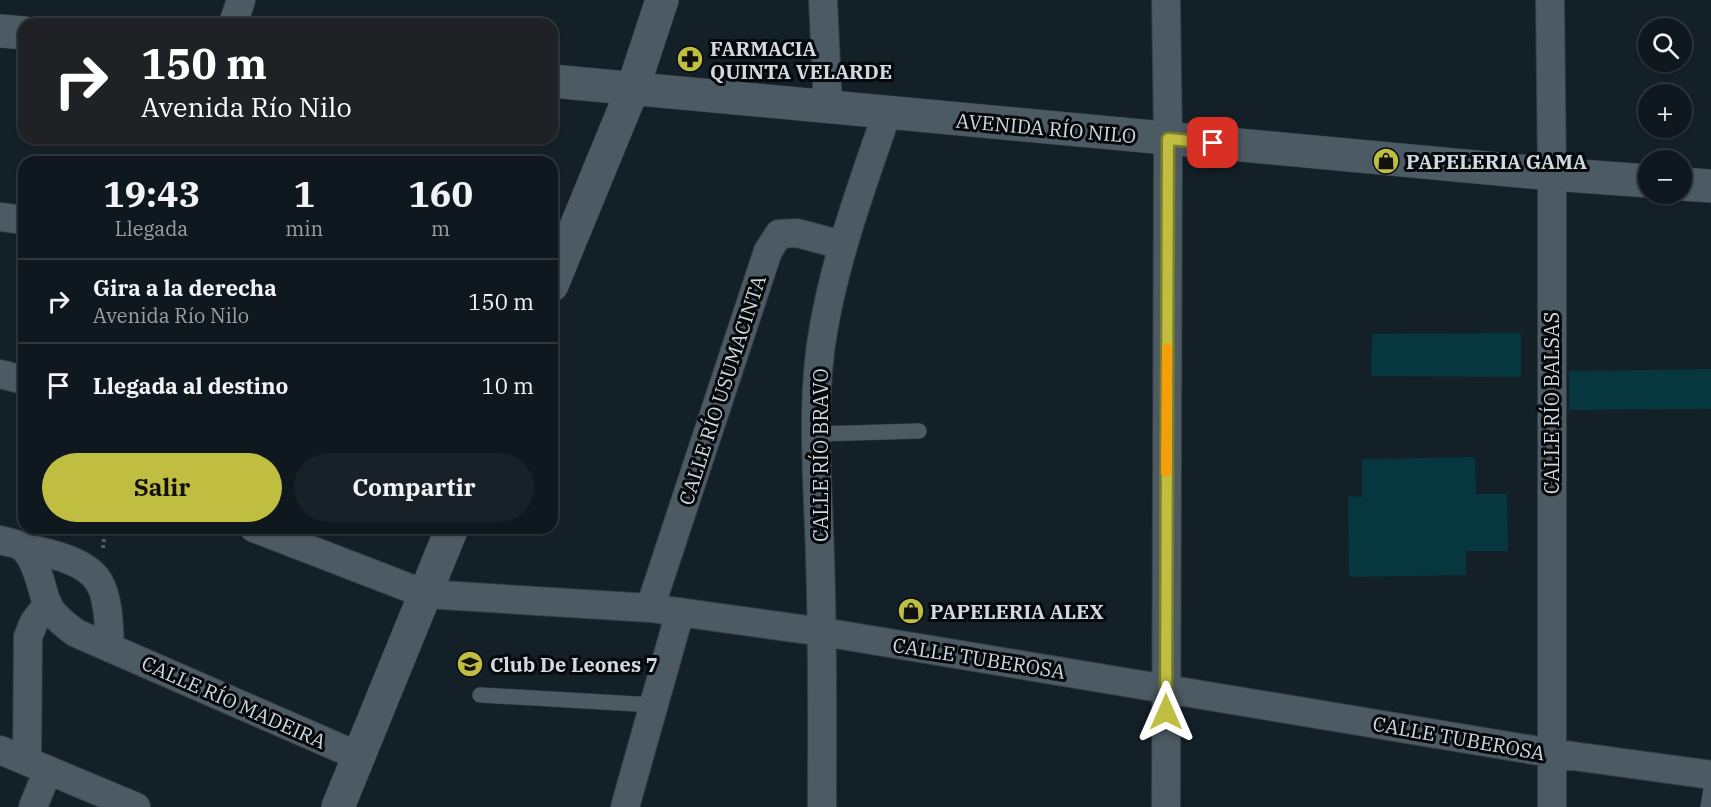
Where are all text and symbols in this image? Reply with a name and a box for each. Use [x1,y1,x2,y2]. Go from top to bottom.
map controls [1638,18,1692,204]
button: search [1638,18,1692,72]
place label: FARMACIA QUINTA VELARDE [710,35,892,85]
text: 150 m [141,36,267,91]
icon: right [42,42,120,120]
pharmacy icon: FARMACIA QUINTA VELARDE [675,44,705,74]
button: + [1638,84,1692,138]
text: Avenida Río Nilo [141,89,352,124]
street label: AVENIDA RÍO NILO [955,107,1137,149]
pin [1187,117,1238,168]
icon: arrive [1196,126,1229,159]
shop icon: PAPELERIA GAMA [1371,146,1401,176]
place label: PAPELERIA GAMA [1406,148,1587,175]
button: − [1638,150,1692,204]
text: 19:43 [103,170,200,217]
text: 1 [293,170,315,217]
text: 160 [408,170,473,217]
text: Llegada [115,215,188,242]
text: min [285,215,323,242]
text: m [431,215,450,242]
street label: CALLE RÍO USUMACINTA [672,271,772,508]
text: Gira a la derecha [93,273,277,302]
icon: right [42,285,75,318]
text: 150 m [468,287,534,316]
text: Avenida Río Nilo [93,302,249,329]
street label: CALLE RÍO BALSAS [1538,312,1565,494]
street label: CALLE RÍO BRAVO [807,368,834,542]
icon: arrive [42,369,75,402]
text: Llegada al destino [93,371,288,400]
text: 10 m [482,371,534,400]
button: Salir [42,453,282,522]
button: Compartir [294,453,534,522]
shop icon: PAPELERIA ALEX [896,596,926,626]
place label: PAPELERIA ALEX [930,598,1104,625]
street label: CALLE TUBEROSA [891,631,1068,685]
street label: CALLE RÍO MADEIRA [137,649,331,755]
school or university icon: Club De Leones 7 [455,649,485,679]
place label: Club De Leones 7 [490,651,658,678]
position arrow [1134,680,1198,744]
street label: CALLE TUBEROSA [1371,710,1548,766]

